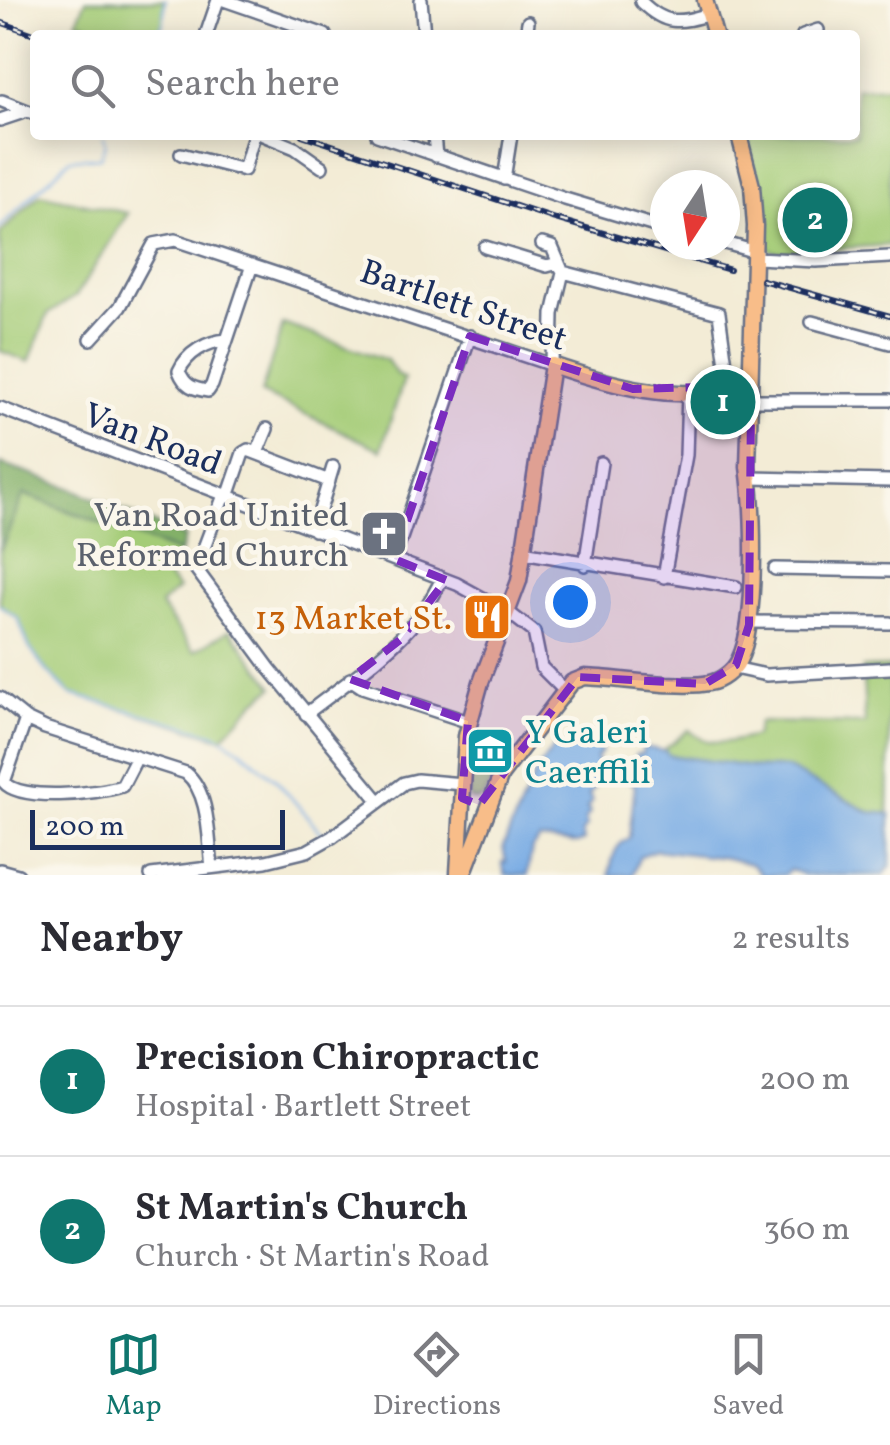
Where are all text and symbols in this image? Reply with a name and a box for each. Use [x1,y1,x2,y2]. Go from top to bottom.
search box [30,30,860,140]
icon: search [65,58,120,113]
text: Search here [145,59,340,112]
north arrow [650,170,740,260]
pin: 2 [782,182,848,258]
street label: Bartlett Street [353,249,573,365]
pin: 1 [690,364,756,440]
street label: Van Road [76,392,228,489]
place label: Van Road United Reformed Church [76,493,349,581]
church icon: Van Road United Reformed Church [358,508,410,560]
your location [545,577,596,628]
restaurant icon: 13 Market St. [461,591,513,643]
place label: 13 Market St. [254,596,452,644]
place label: Y Galeri Caerffili [525,710,651,798]
museum icon: Y Galeri Caerffili [464,725,516,777]
scale bar [30,805,285,850]
text: 200 m [45,808,124,847]
text: Nearby [40,911,183,970]
text: 2 results [732,918,850,962]
text: Precision Chiropractic [135,1033,539,1086]
text: 1 [66,1059,79,1103]
text: 200 m [759,1059,850,1103]
text: Hospital · Bartlett Street [135,1086,471,1130]
text: St Martin's Church [135,1183,468,1236]
text: 2 [64,1209,81,1253]
text: 360 m [763,1209,850,1253]
text: Church · St Martin's Road [135,1236,490,1280]
tab: Map [106,1327,162,1426]
tab: Directions [373,1327,501,1426]
tab: Saved [712,1327,784,1426]

